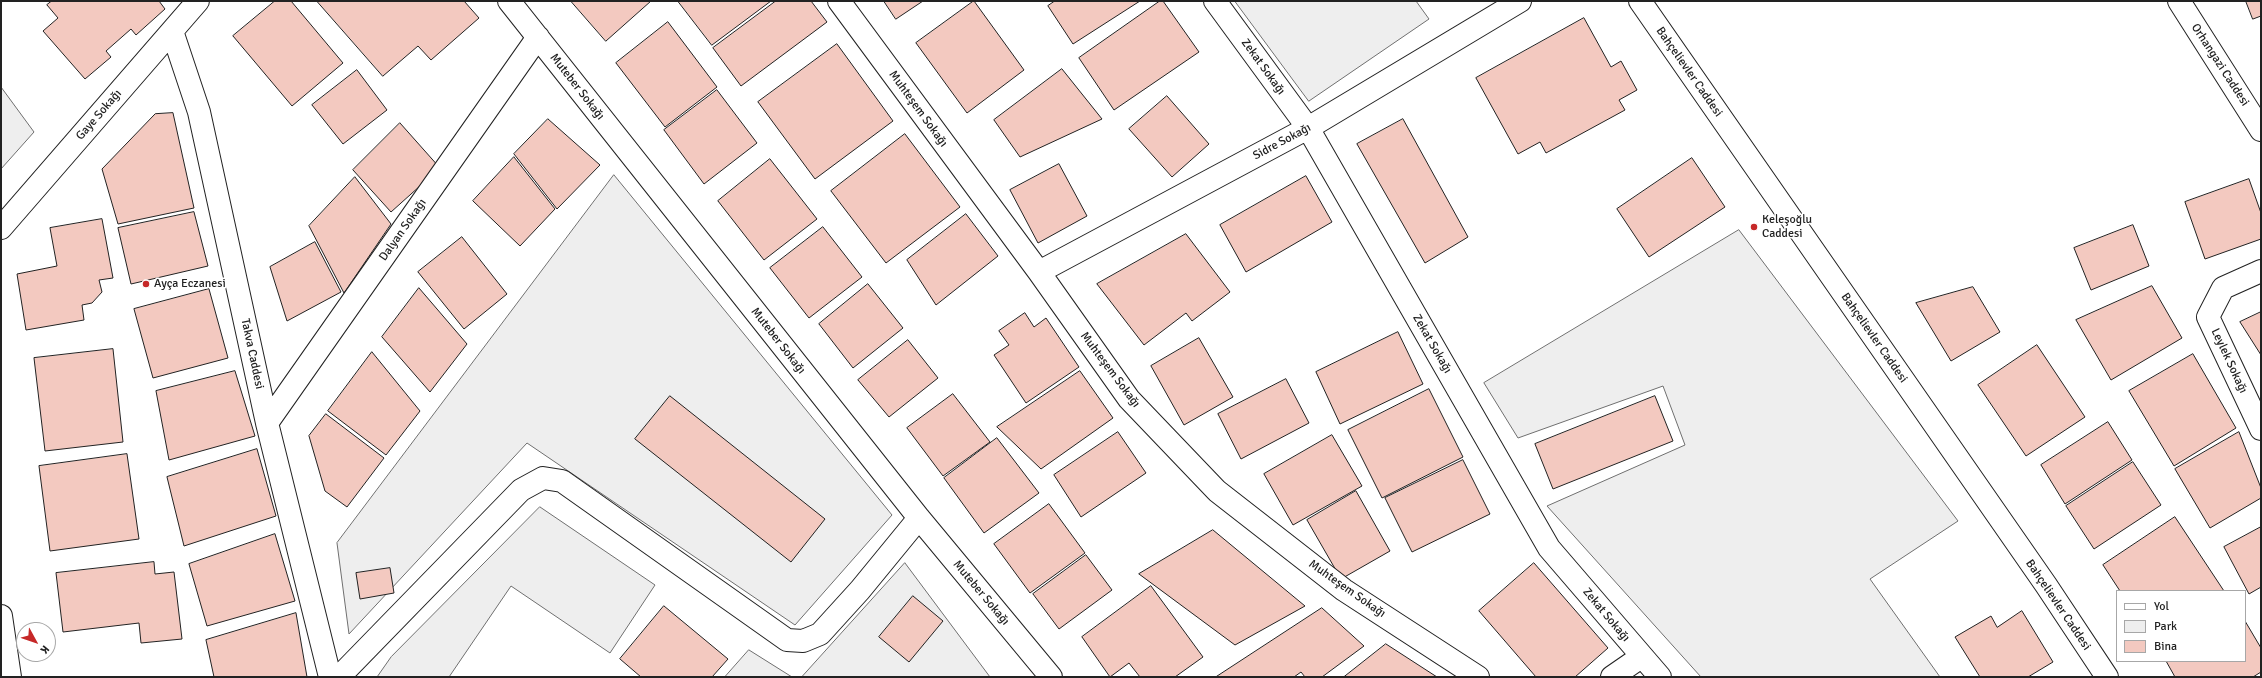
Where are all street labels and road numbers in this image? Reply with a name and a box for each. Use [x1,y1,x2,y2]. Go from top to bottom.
street label: Orhangazi Caddesi [2188,21,2252,109]
street label: Bahçelievler Caddesi [1653,24,1725,120]
street label: Zekat Sokağı [1238,36,1288,98]
street label: Muteber Sokağı [547,51,607,123]
street label: Muhteşem Sokağı [885,68,951,150]
street label: Gaye Sokağı [73,87,125,143]
street label: Sidre Sokağı [1251,121,1313,163]
street label: Dalyan Sokağı [376,196,430,264]
street label: Bahçelievler Caddesi [1838,290,1910,386]
street label: Muteber Sokağı [748,305,808,377]
street label: Zekat Sokağı [1409,312,1455,376]
street label: Takva Caddesi [237,317,267,391]
street label: Leylek Sokağı [2208,326,2250,396]
street label: Muhteşem Sokağı [1077,329,1143,411]
street label: Muhteşem Sokağı [1306,557,1388,621]
street label: Bahçelievler Caddesi [2022,557,2094,653]
street label: Muteber Sokağı [950,558,1012,628]
street label: Zekat Sokağı [1579,585,1633,645]

